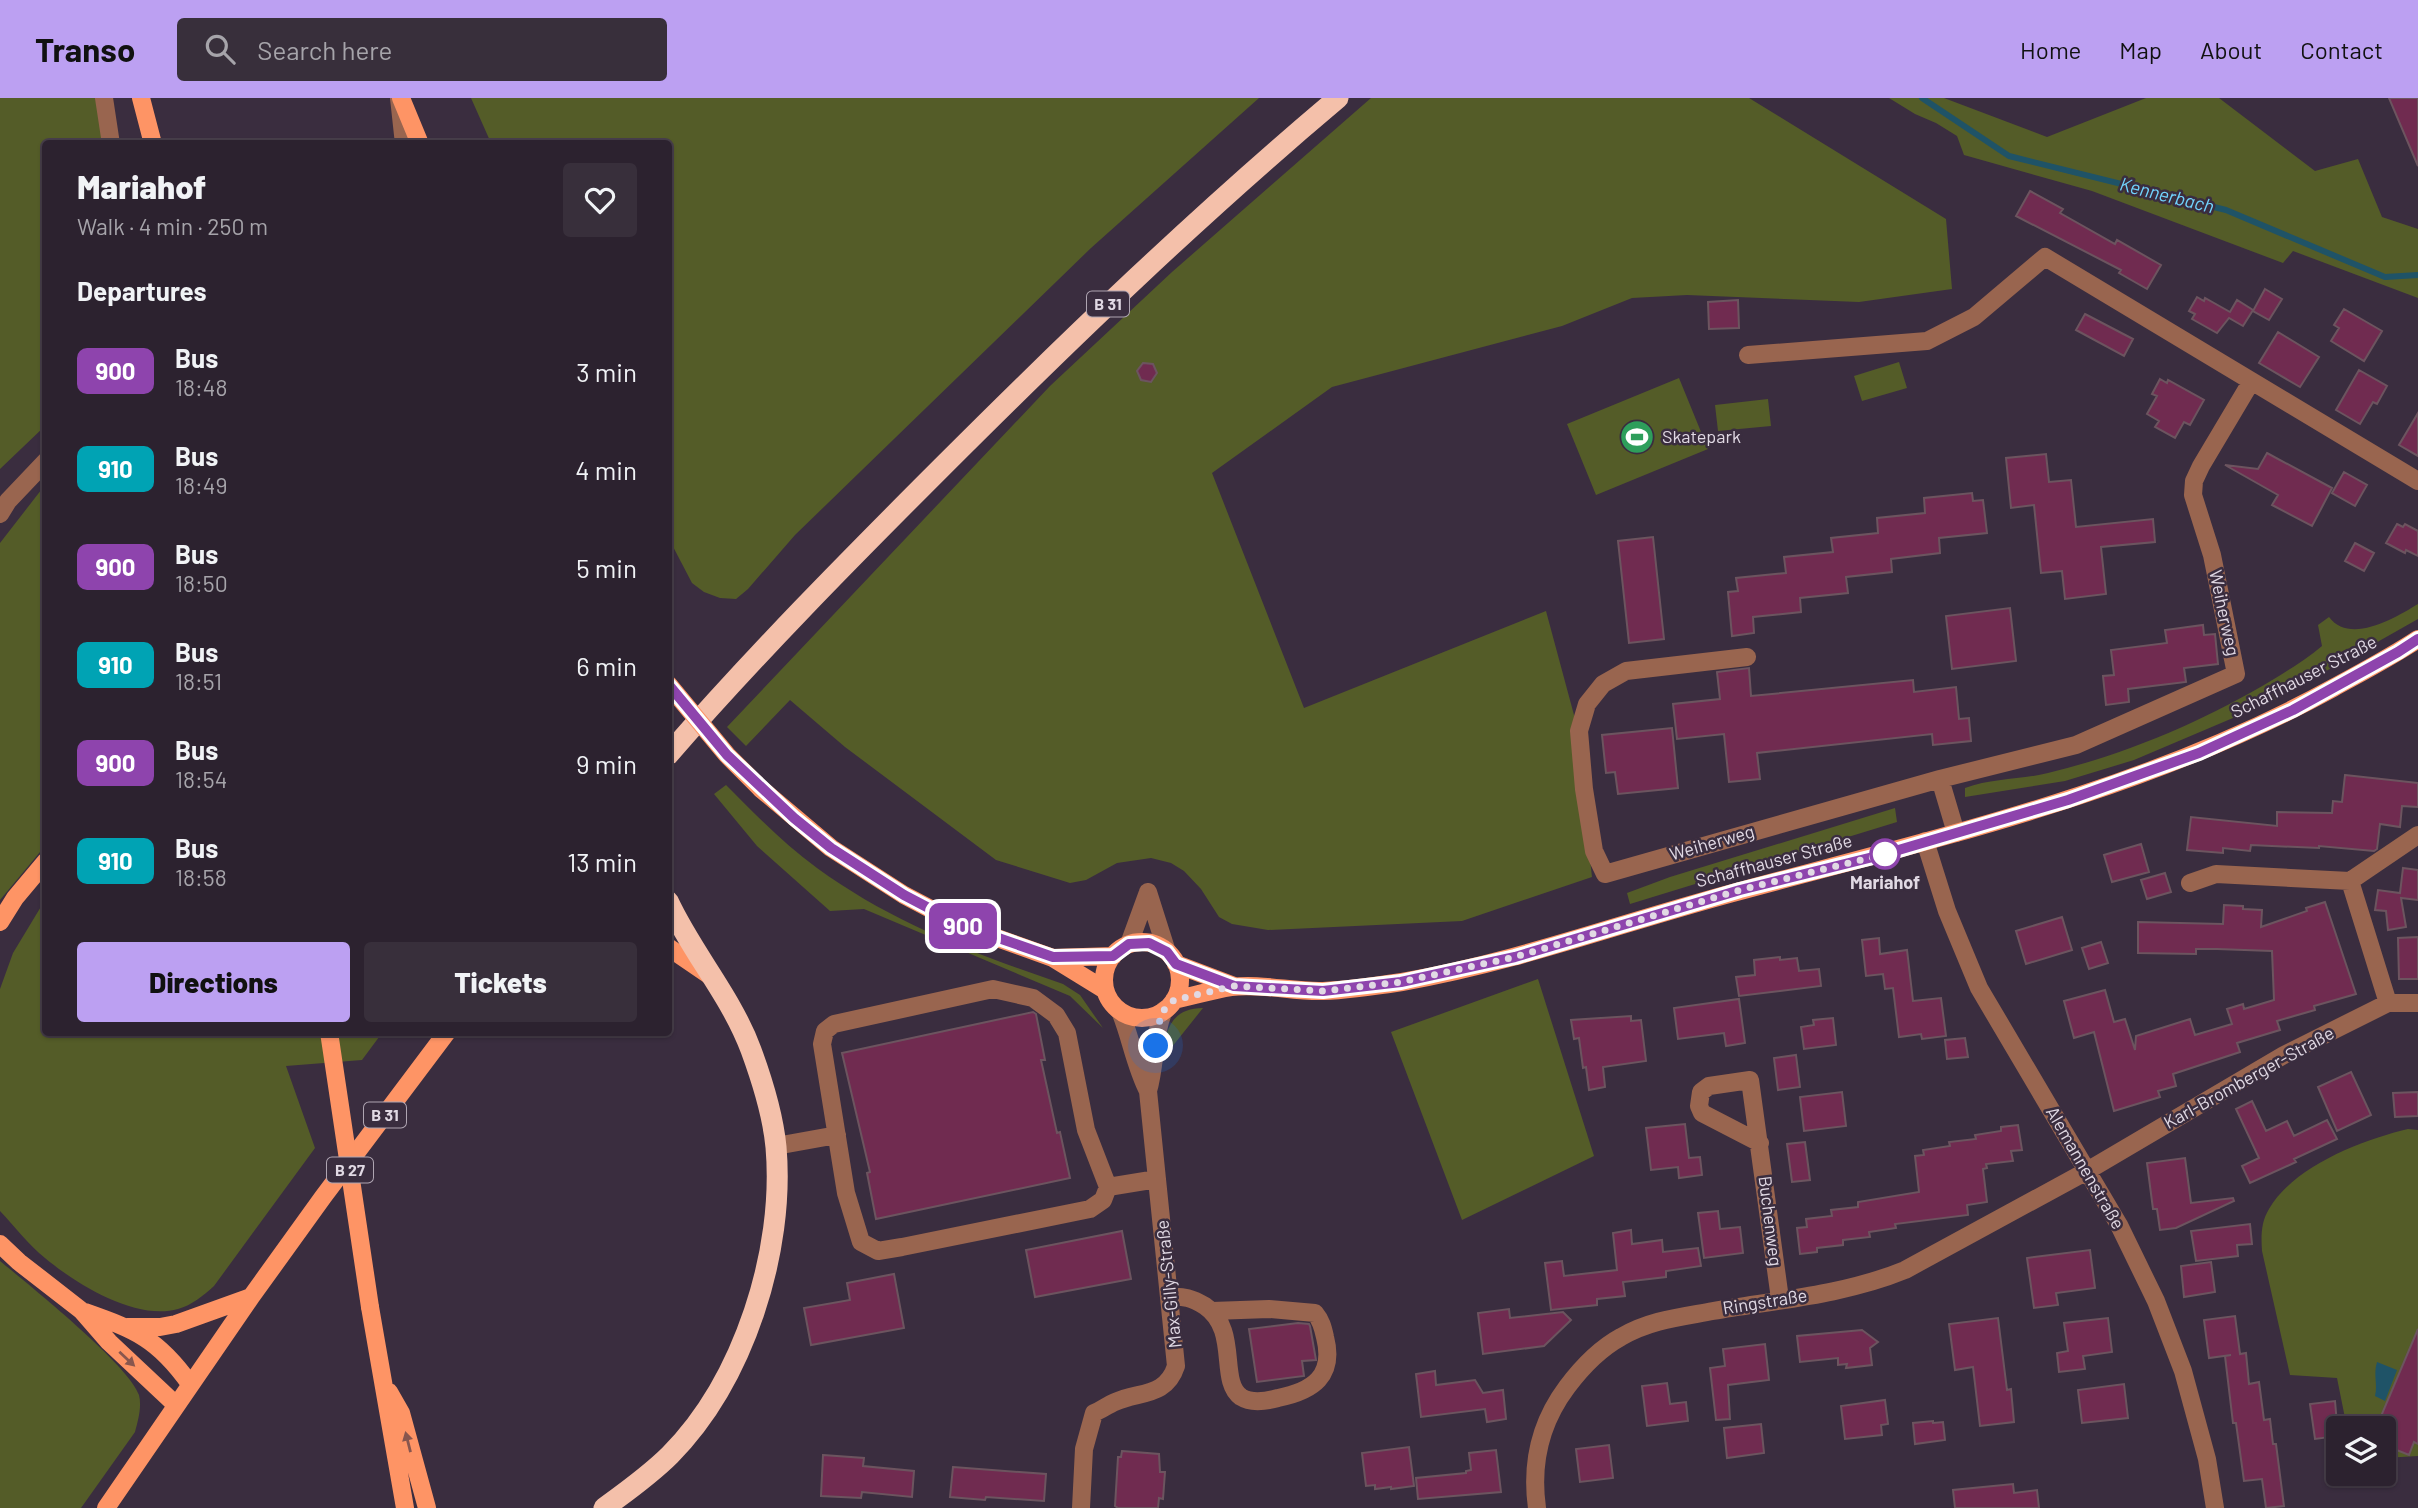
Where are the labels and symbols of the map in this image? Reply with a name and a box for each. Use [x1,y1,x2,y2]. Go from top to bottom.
water label: Kennerbach [2117,172,2217,217]
road number: B 31 [1087,292,1129,316]
sports icon: Skatepark [1618,418,1656,456]
place label: Skatepark [1662,425,1741,447]
street label: Weiherweg [2205,568,2245,658]
street label: Schaffhauser Straße [2227,630,2380,722]
street label: Weiherweg [1667,819,1757,865]
street label: Schaffhauser Straße [1693,829,1854,891]
marker: Mariahof [1870,839,1900,869]
place label: Mariahof [1850,871,1920,893]
line badge: 900 [923,903,1003,949]
street label: Karl-Bromberger-Straße [2160,1021,2337,1133]
your location [1138,1028,1173,1063]
road number: B 31 [364,1102,406,1128]
street label: Alemannenstraße [2042,1102,2130,1233]
road number: B 27 [327,1158,373,1182]
street label: Buchenweg [1755,1175,1787,1267]
street label: Max-Gilly-Straße [1150,1219,1186,1349]
street label: Ringstraße [1721,1283,1809,1319]
one-way arrow [118,1351,135,1367]
one-way arrow [402,1431,413,1453]

